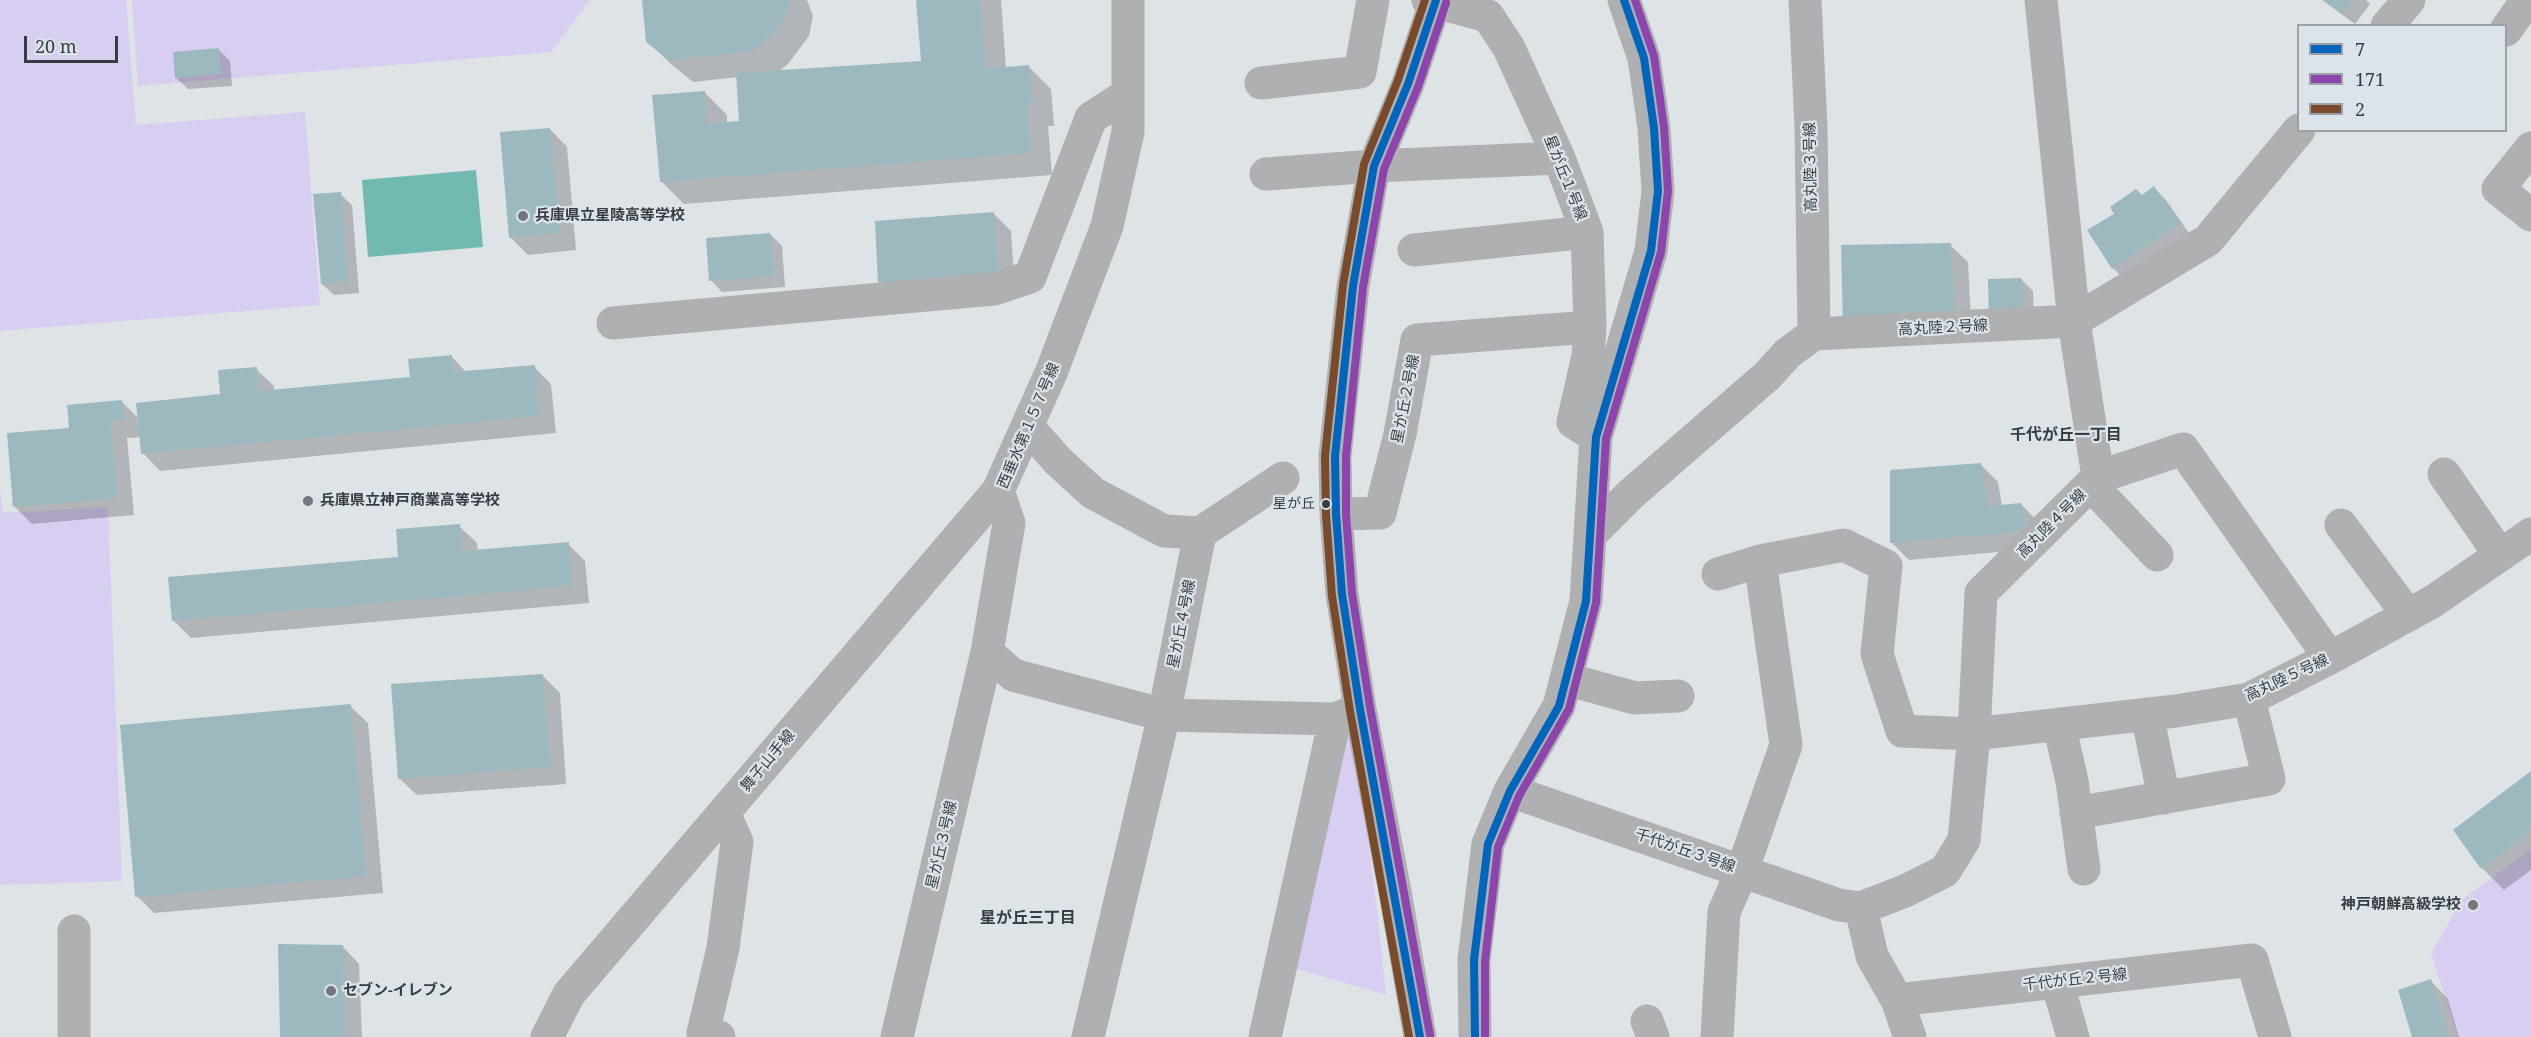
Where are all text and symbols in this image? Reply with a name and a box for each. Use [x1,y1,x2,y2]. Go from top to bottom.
scale bar [27,24,122,62]
legend [2297,24,2507,132]
text: 20 m [35,34,77,58]
text: 7 [2355,37,2365,61]
text: 171 [2355,67,2385,91]
text: 2 [2355,97,2365,121]
street label: 高丸陸３号線 [1801,122,1821,212]
street label: 星が丘１号線 [1540,133,1590,223]
place label: 兵庫県立星陵高等学校 [535,207,685,225]
marker: 兵庫県立星陵高等学校 [516,209,530,223]
street label: 高丸陸２号線 [1898,317,1988,339]
street label: 星が丘２号線 [1389,353,1423,445]
street label: 西垂水第１５７号線 [994,360,1064,492]
district label: 千代が丘一丁目 [2010,425,2122,445]
street label: 高丸陸４号線 [2014,486,2090,562]
place label: 兵庫県立神戸商業高等学校 [320,492,500,510]
marker: 兵庫県立神戸商業高等学校 [301,494,315,508]
place label: 星が丘 [1273,496,1315,512]
marker: 星が丘 [1320,498,1332,510]
street label: 星が丘４号線 [1165,578,1199,670]
street label: 高丸陸５号線 [2242,651,2332,705]
street label: 舞子山手線 [737,726,799,796]
street label: 星が丘３号線 [923,799,961,891]
street label: 千代が丘３号線 [1632,825,1738,877]
place label: 神戸朝鮮高級学校 [2341,896,2461,914]
marker: 神戸朝鮮高級学校 [2466,898,2480,912]
district label: 星が丘三丁目 [980,908,1076,928]
street label: 千代が丘２号線 [2022,966,2128,994]
place label: セブン-イレブン [343,982,453,1000]
marker: セブン-イレブン [324,984,338,998]

